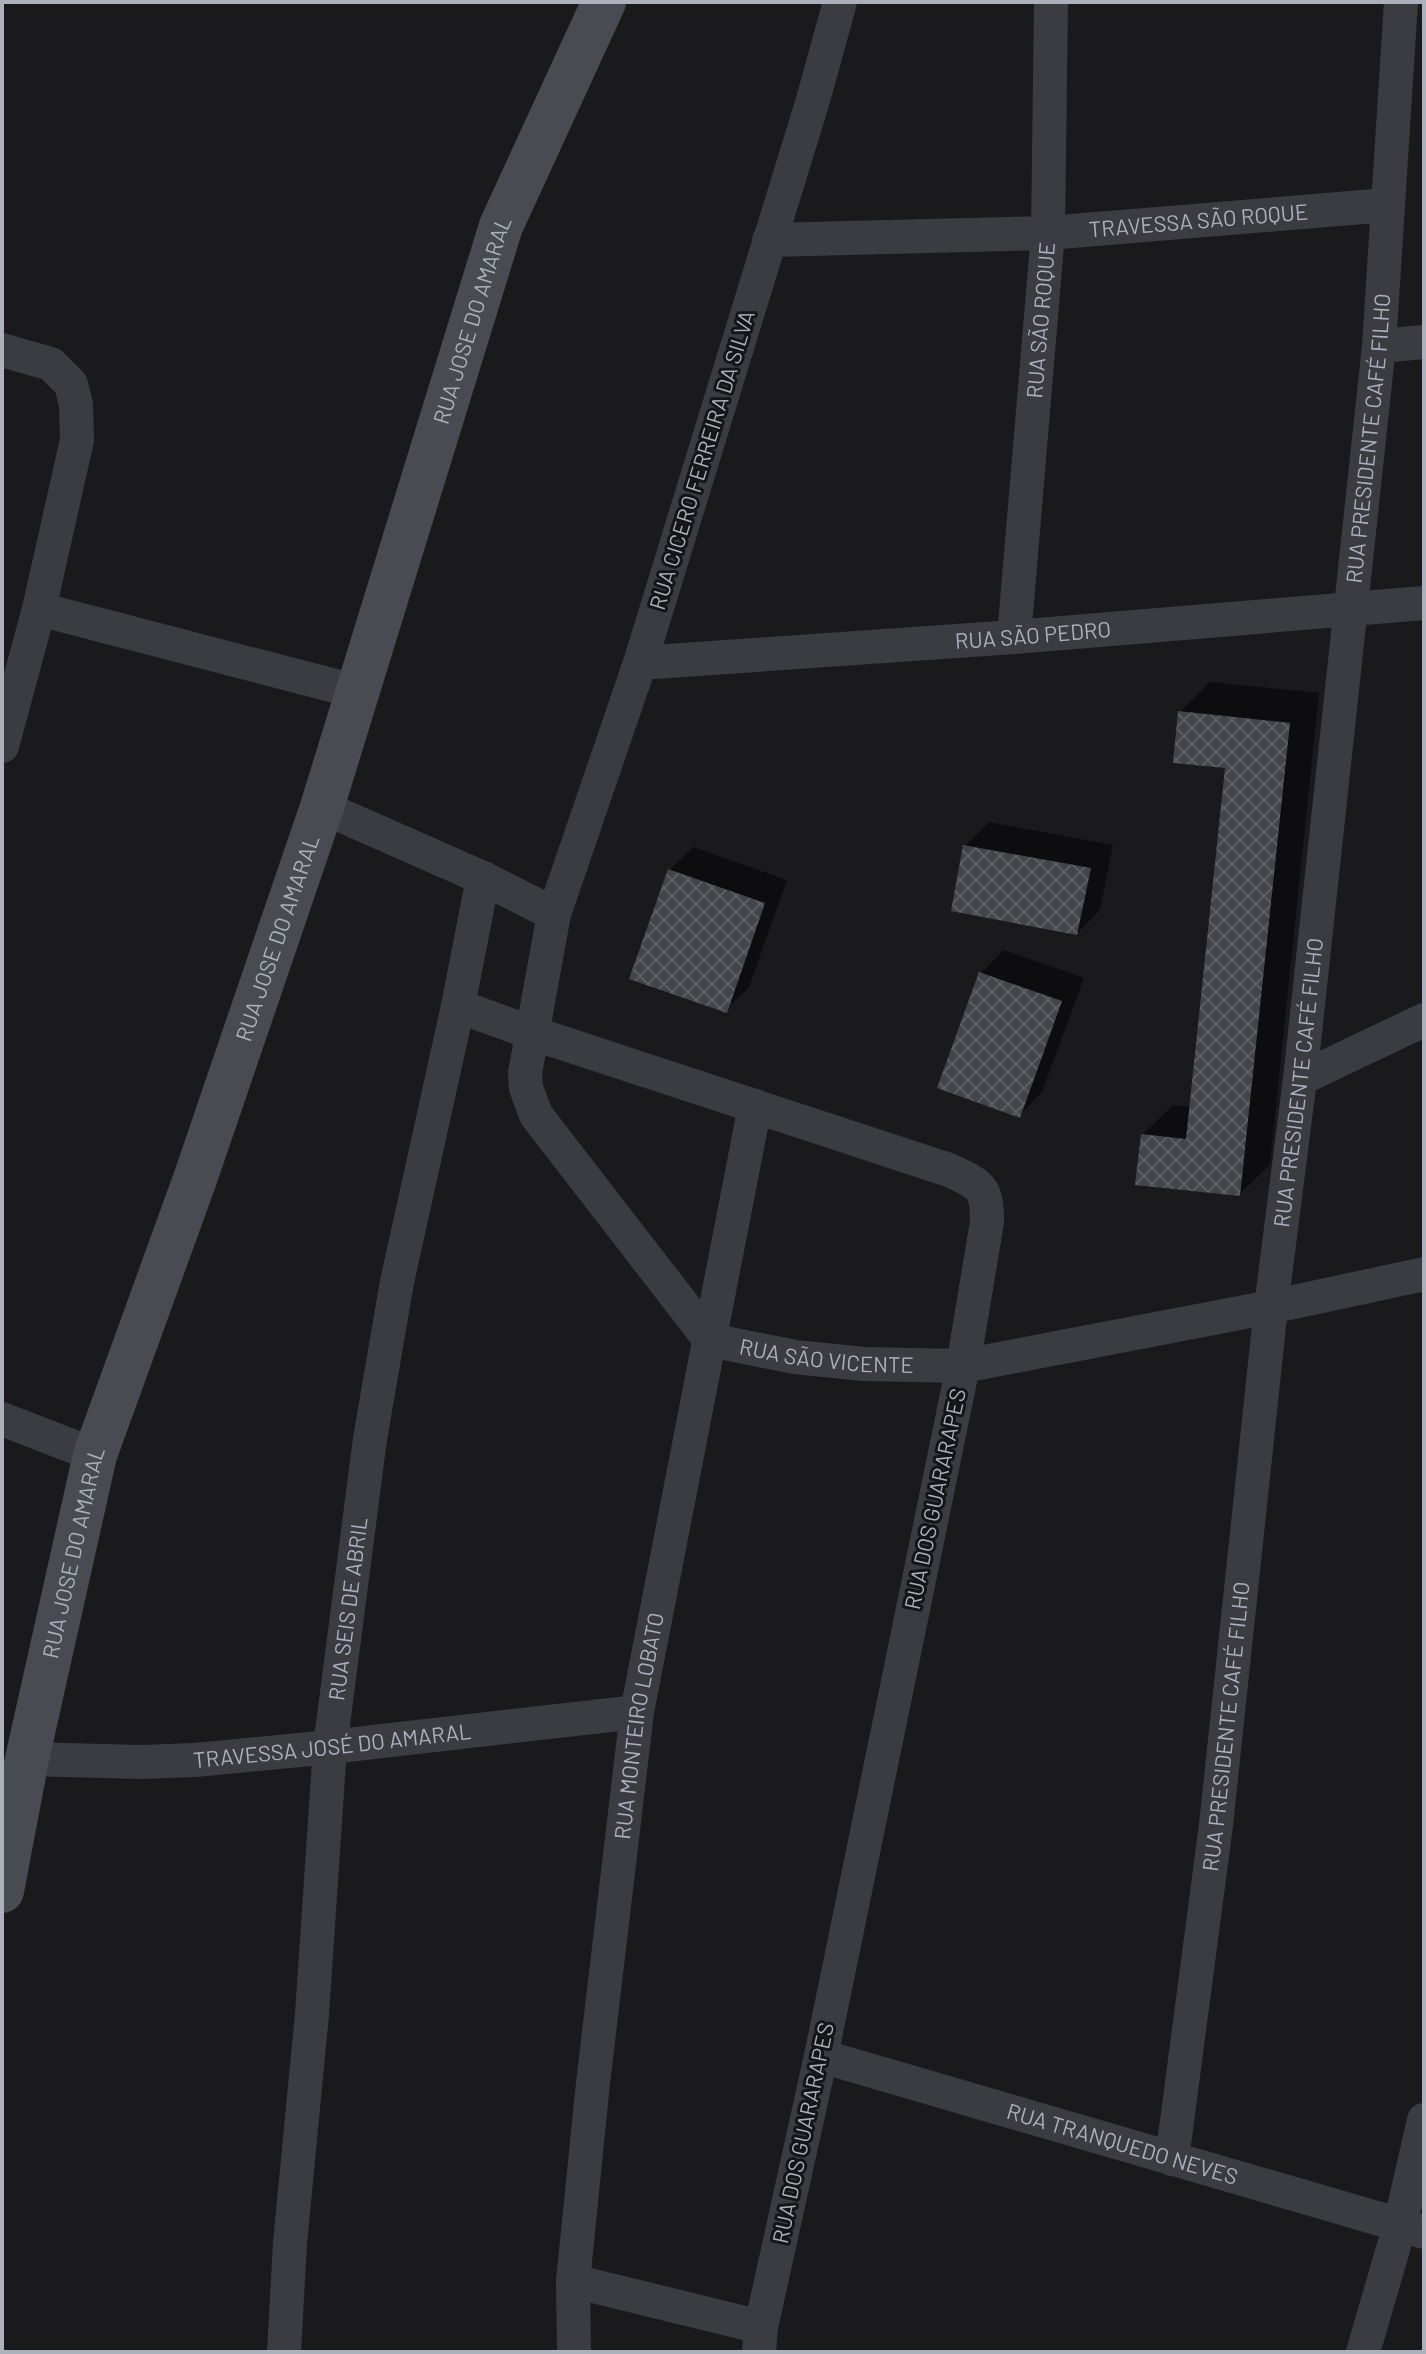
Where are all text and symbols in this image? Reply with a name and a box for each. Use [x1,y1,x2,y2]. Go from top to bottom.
street label: TRAVESSA SÃO ROQUE [1088,198,1309,242]
street label: RUA JOSE DO AMARAL [427,211,516,427]
street label: RUA SÃO ROQUE [1020,241,1059,399]
street label: RUA PRESIDENTE CAFÉ FILHO [1340,292,1394,585]
street label: RUA CICERO FERREIRA DA SILVA [643,307,759,613]
street label: RUA SÃO PEDRO [954,615,1112,653]
street label: RUA JOSE DO AMARAL [229,831,324,1044]
street label: RUA PRESIDENTE CAFÉ FILHO [1267,936,1327,1229]
street label: RUA SÃO VICENTE [738,1332,914,1377]
street label: RUA DOS GUARARAPES [898,1386,970,1612]
street label: RUA JOSE DO AMARAL [36,1442,109,1661]
street label: RUA SEIS DE ABRIL [322,1516,372,1702]
street label: RUA PRESIDENTE CAFÉ FILHO [1196,1580,1254,1873]
street label: RUA MONTEIRO LOBATO [608,1610,668,1841]
street label: TRAVESSA JOSÉ DO AMARAL [192,1717,472,1772]
street label: RUA DOS GUARARAPES [766,2020,838,2246]
street label: RUA TRANQUEDO NEVES [1004,2097,1241,2189]

